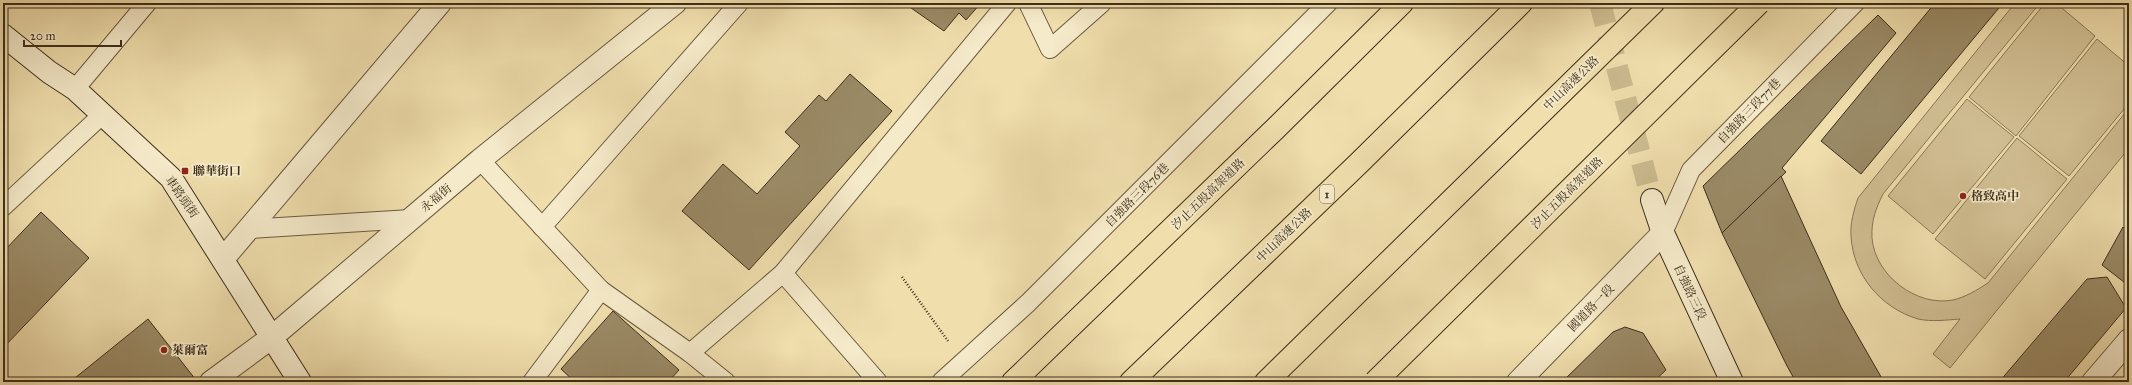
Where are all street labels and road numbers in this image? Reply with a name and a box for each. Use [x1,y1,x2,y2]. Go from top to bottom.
street label: 中山高速公路 [1540,53,1602,113]
street label: 自強路三段77巷 [1715,76,1783,146]
street label: 汐止五股高架道路 [1528,154,1606,232]
street label: 汐止五股高架道路 [1169,156,1247,232]
street label: 自強路三段76巷 [1102,160,1172,230]
street label: 車路頭街 [162,173,202,221]
street label: 永福街 [418,180,455,215]
road number: 1 [1320,185,1334,203]
street label: 中山高速公路 [1253,205,1315,265]
street label: 自強路三段 [1671,262,1709,322]
street label: 國道路一段 [1565,282,1617,334]

